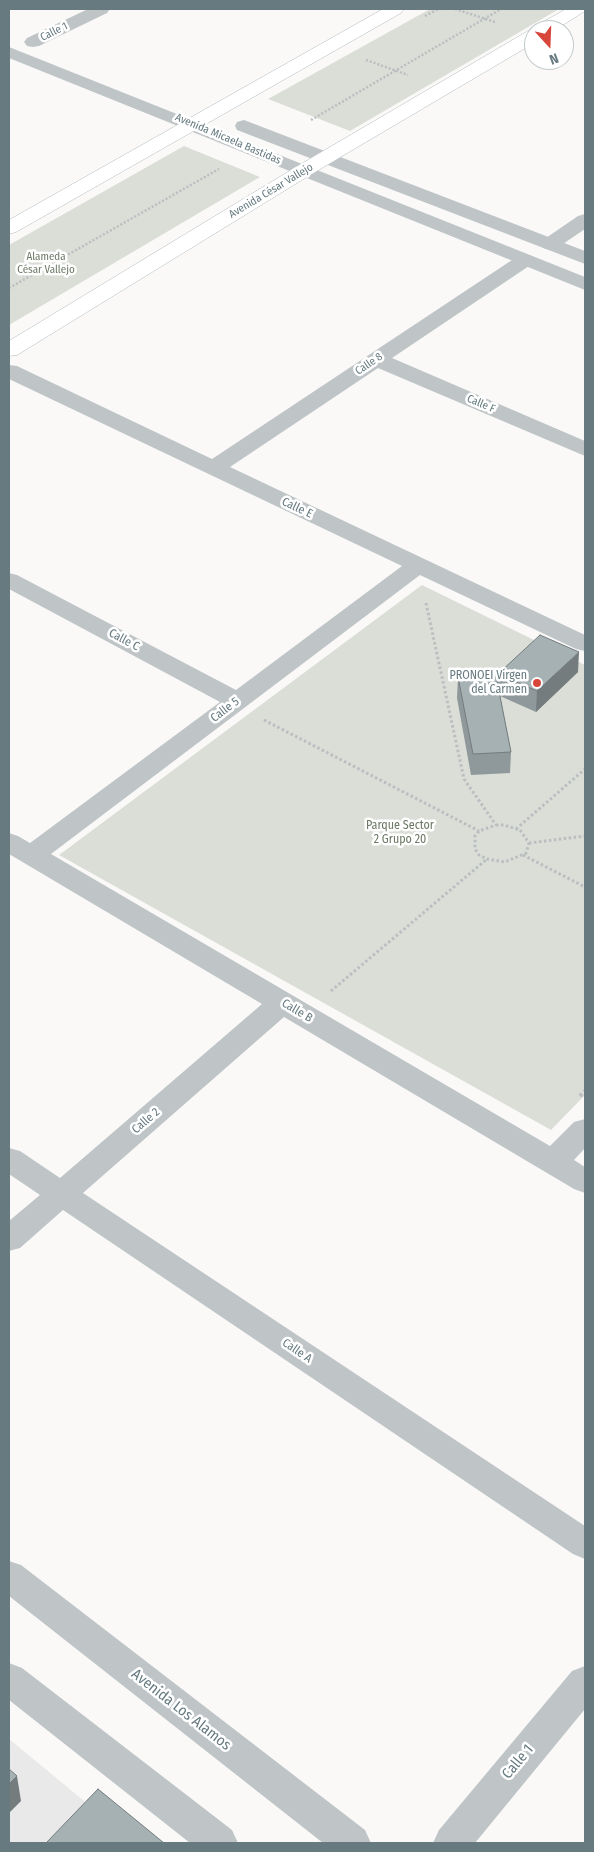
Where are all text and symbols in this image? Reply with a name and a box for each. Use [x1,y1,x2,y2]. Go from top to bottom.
street label: Calle 1 [38,20,70,44]
north arrow [524,20,574,70]
text: N [547,49,561,68]
street label: Avenida Micaela Bastidas [173,111,283,167]
street label: Avenida César Vallejo [226,161,316,221]
park label: Alameda César Vallejo [17,250,75,276]
street label: Calle 8 [353,350,385,378]
street label: Calle F [465,392,497,416]
street label: Calle E [279,495,315,521]
street label: Calle C [106,626,142,654]
place label: PRONOEI Virgen del Carmen [449,669,527,697]
marker: PRONOEI Virgen del Carmen [531,677,543,689]
street label: Calle 5 [208,695,242,725]
park label: Parque Sector 2 Grupo 20 [366,819,434,847]
street label: Calle B [279,996,315,1026]
street label: Calle 2 [129,1105,163,1137]
street label: Calle A [279,1336,315,1366]
street label: Avenida Los Alamos [128,1665,234,1755]
street label: Calle 1 [498,1741,538,1783]

